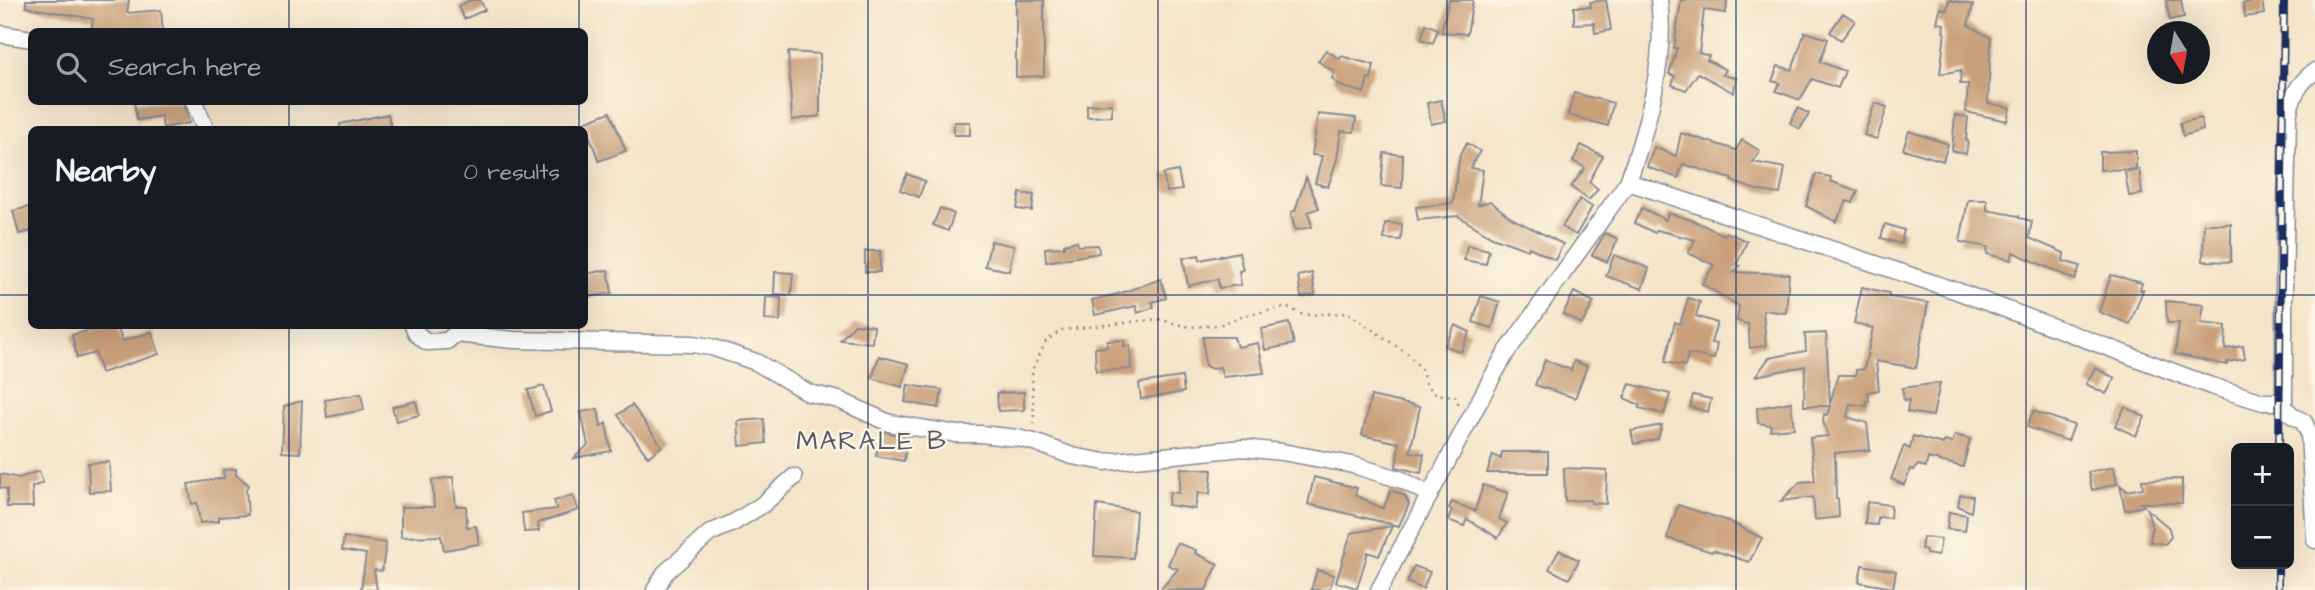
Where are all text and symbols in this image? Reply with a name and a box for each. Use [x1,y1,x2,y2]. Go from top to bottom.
north arrow [2147,21,2210,84]
search box [28,28,588,105]
icon: search [52,48,90,86]
text: Search here [108,49,261,85]
text: Nearby [56,151,156,193]
text: 0 results [463,156,560,188]
district label: MARALE B [796,423,948,459]
map controls [2231,443,2294,569]
button: + [2231,443,2294,506]
button: − [2231,506,2294,569]

